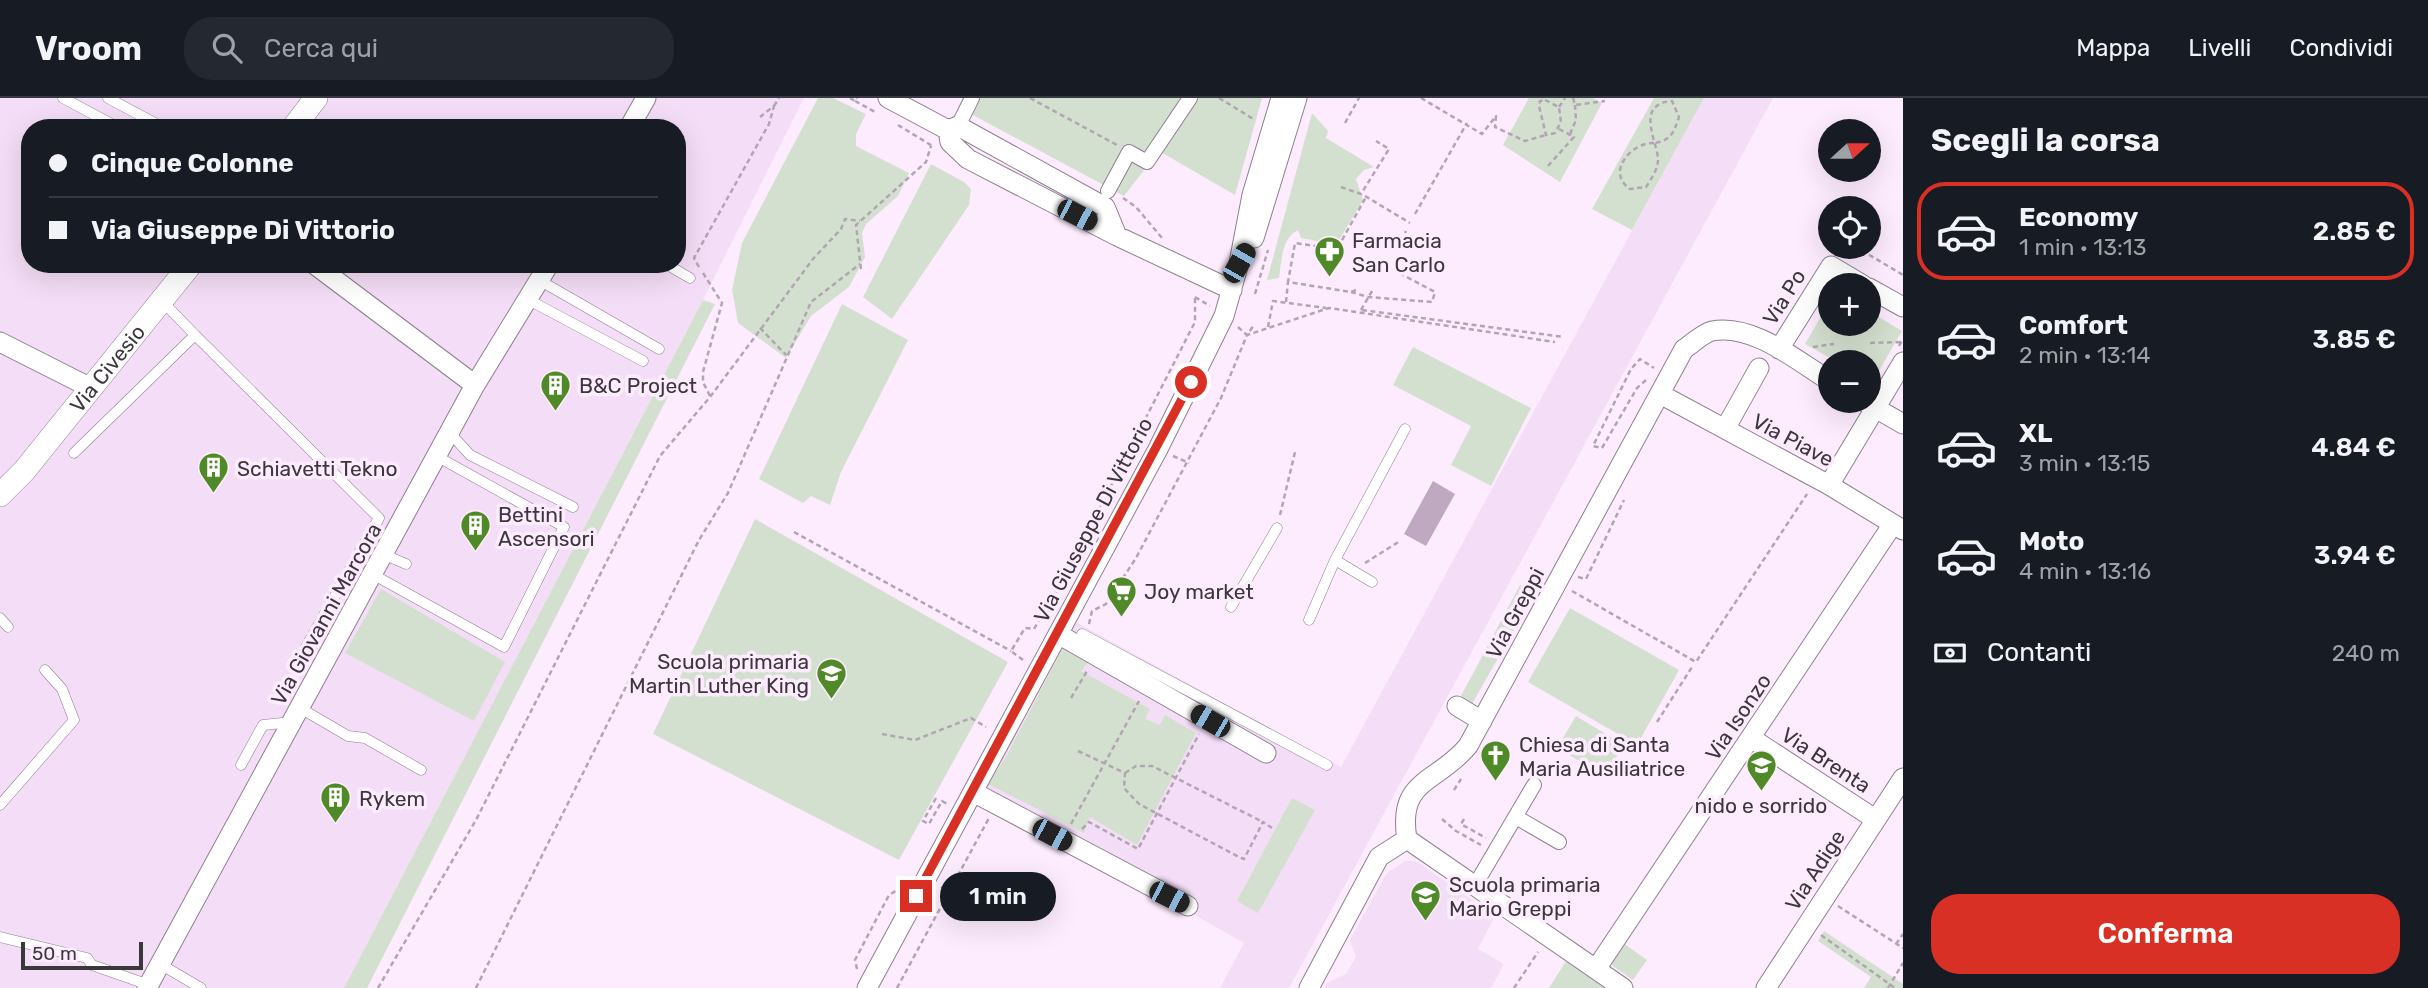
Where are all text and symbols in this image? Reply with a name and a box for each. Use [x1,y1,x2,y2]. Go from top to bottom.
search box [184,17,674,80]
text: Vroom [35,29,142,68]
icon: search [208,29,246,67]
text: Cerca qui [264,33,378,64]
text: Mappa [2076,34,2150,62]
text: Livelli [2188,34,2251,62]
text: Condividi [2289,34,2393,62]
north arrow [1818,119,1881,182]
map controls [1818,119,1881,413]
text: Scegli la corsa [1931,121,2160,159]
text: Cinque Colonne [91,148,294,179]
car [1054,196,1101,234]
button: locate [1818,196,1881,259]
icon: car [1935,200,1998,263]
text: Economy [2019,202,2138,233]
text: Via Giuseppe Di Vittorio [91,215,395,246]
text: 2.85 € [2313,216,2396,247]
place label: Farmacia San Carlo [1352,228,1445,277]
text: 1 min · 13:13 [2019,233,2147,261]
pharmacy icon: Farmacia San Carlo [1312,235,1346,279]
car [1220,240,1259,286]
street label: Via Po [1757,265,1811,329]
button: + [1818,273,1881,336]
icon: car [1935,308,1998,371]
text: Comfort [2019,310,2128,341]
street label: Via Civesio [64,319,150,417]
text: 3.85 € [2313,324,2396,355]
text: 2 min · 13:14 [2019,341,2151,369]
button: − [1818,350,1881,413]
route start [1175,366,1207,398]
building icon: B&C Project [539,368,573,412]
place label: B&C Project [579,373,697,398]
street label: Via Piave [1748,408,1838,472]
street label: Via Giuseppe Di Vittorio [1028,413,1158,627]
icon: car [1935,416,1998,479]
text: XL [2019,418,2052,449]
text: 4.84 € [2311,432,2396,463]
text: 3 min · 13:15 [2019,449,2150,477]
building icon: Schiavetti Tekno [197,451,231,495]
place label: Schiavetti Tekno [237,456,398,481]
place label: Bettini Ascensori [498,502,595,551]
building icon: Bettini Ascensori [458,509,492,553]
street label: Via Giovanni Marcora [266,519,386,709]
icon: car [1935,524,1998,587]
text: Moto [2019,526,2084,557]
text: 3.94 € [2314,540,2396,571]
text: 4 min · 13:16 [2019,557,2151,585]
street label: Via Greppi [1481,563,1549,663]
supermarket icon: Joy market [1104,574,1138,618]
place label: Joy market [1144,579,1254,604]
icon: cash [1931,634,1969,672]
text: Contanti [1987,637,2091,668]
text: 240 m [2332,639,2400,667]
place label: Scuola primaria Martin Luther King [629,649,809,698]
school or university icon: Scuola primaria Martin Luther King [815,656,849,700]
street label: Via Isonzo [1700,669,1776,765]
car [1187,701,1234,741]
street label: Via Brenta [1777,722,1875,798]
place label: Chiesa di Santa Maria Ausiliatrice [1519,732,1685,781]
church icon: Chiesa di Santa Maria Ausiliatrice [1479,739,1513,783]
school or university icon: nido e sorrido [1744,748,1778,792]
building icon: Rykem [319,781,353,825]
place label: Rykem [359,786,425,811]
place label: nido e sorrido [1695,793,1827,818]
car [1029,816,1076,854]
street label: Via Adige [1780,825,1850,915]
callout: 1 min [940,872,1056,920]
place label: Scuola primaria Mario Greppi [1449,872,1601,921]
car [1146,878,1193,916]
school or university icon: Scuola primaria Mario Greppi [1409,879,1443,923]
route end [900,880,932,912]
text: 1 min [969,882,1027,910]
button: Conferma [1931,894,2400,974]
scale bar [21,939,144,971]
text: 50 m [32,942,77,965]

